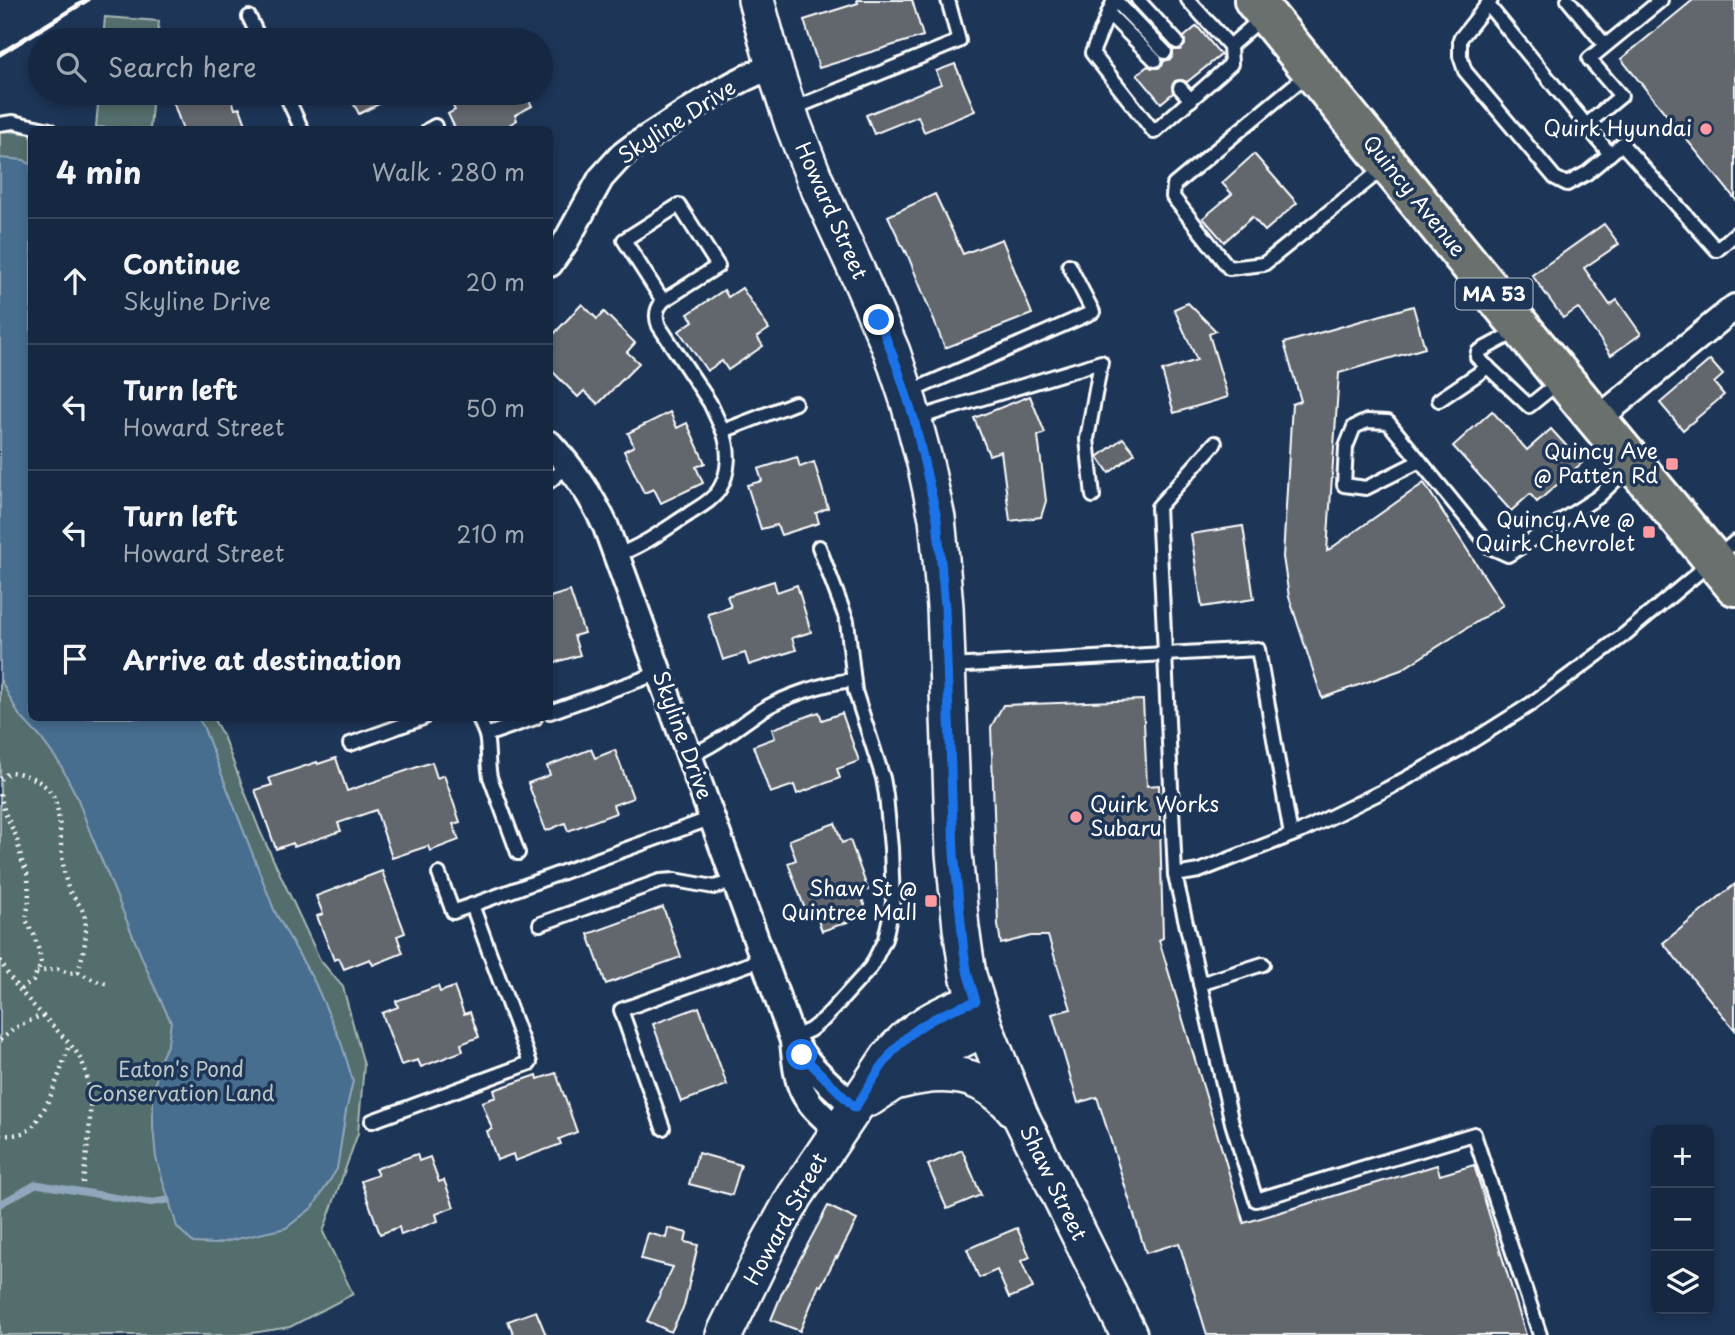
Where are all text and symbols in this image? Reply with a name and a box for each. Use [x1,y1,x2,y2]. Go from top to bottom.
search box [28,28,553,105]
text: Search here [108,47,257,86]
icon: search [52,48,90,86]
street label: Skyline Drive [611,70,741,171]
place label: Quirk Hyundai [1544,111,1692,143]
marker: Quirk Hyundai [1698,121,1714,137]
street label: Quincy Avenue [1356,127,1475,263]
street label: Howard Street [788,136,877,284]
text: 4 min [56,149,142,194]
text: Walk · 280 m [372,154,525,189]
text: Continue [123,244,240,283]
icon: ahead [56,262,94,300]
text: 20 m [466,264,525,299]
road number: MA 53 [1456,278,1532,310]
text: Skyline Drive [123,283,271,318]
route end [863,304,894,335]
text: Turn left [123,370,238,409]
icon: left [56,388,94,426]
text: 50 m [465,390,525,425]
text: Howard Street [123,409,284,444]
place label: Quincy Ave @ Patten Rd [1534,434,1658,490]
marker: Quincy Ave @ Patten Rd [1664,456,1680,472]
text: Turn left [123,496,238,535]
place label: Quincy Ave @ Quirk Chevrolet [1475,502,1635,558]
icon: left [56,514,94,552]
text: 210 m [457,516,525,551]
marker: Quincy Ave @ Quirk Chevrolet [1641,524,1657,540]
text: Howard Street [123,535,284,570]
icon: arrive [56,640,94,678]
text: Arrive at destination [123,640,402,679]
street label: Skyline Drive [646,665,722,803]
place label: Quirk Works Subaru [1090,787,1219,843]
marker: Quirk Works Subaru [1068,809,1084,825]
place label: Shaw St @ Quintree Mall [781,871,917,927]
marker: Shaw St @ Quintree Mall [923,893,939,909]
route start [786,1039,817,1070]
park label: Eaton's Pond Conservation Land [87,1052,275,1108]
street label: Shaw Street [1013,1119,1097,1245]
map controls [1651,1125,1714,1314]
button: + [1651,1125,1714,1188]
street label: Howard Street [735,1146,834,1290]
button: − [1651,1188,1714,1251]
button: layers [1651,1251,1714,1314]

